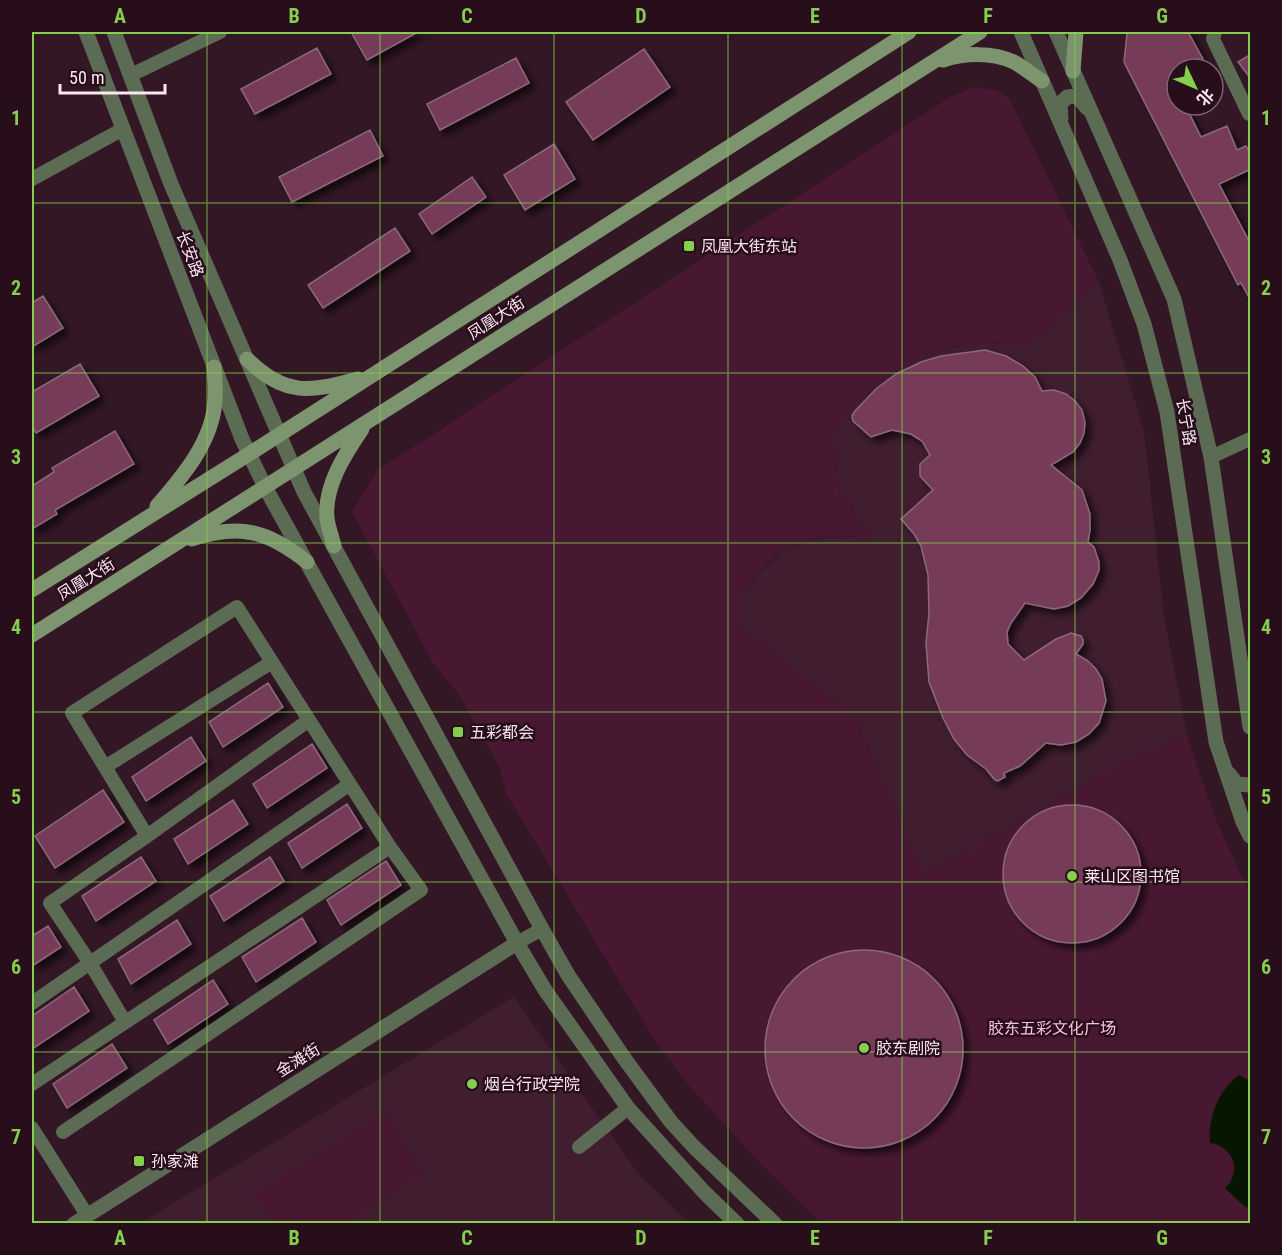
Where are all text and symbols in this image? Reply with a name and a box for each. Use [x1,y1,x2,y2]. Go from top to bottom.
text: A [114,4,126,28]
text: B [288,4,300,28]
text: C [461,4,473,28]
text: D [635,4,647,28]
text: E [810,4,820,28]
text: F [983,4,993,28]
text: G [1156,4,1168,28]
scale bar [60,57,165,95]
north arrow [1165,57,1225,117]
text: 50 m [69,67,104,88]
text: 北 [1193,85,1218,109]
text: 1 [11,106,21,130]
text: 1 [1261,106,1271,130]
street label: 长安路 [173,228,207,280]
place label: 凤凰大街东站 [701,237,797,256]
marker: 凤凰大街东站 [682,239,696,253]
text: 2 [11,276,21,300]
text: 2 [1261,276,1271,300]
street label: 凤凰大街 [464,293,528,343]
street label: 长宁路 [1172,397,1200,447]
text: 3 [11,445,21,469]
text: 3 [1261,445,1271,469]
street label: 凤凰大街 [54,554,118,604]
text: 4 [11,615,21,639]
text: 4 [1261,615,1271,639]
place label: 五彩都会 [470,723,534,742]
marker: 五彩都会 [451,725,465,739]
text: 5 [11,785,21,809]
text: 5 [1261,785,1271,809]
place label: 莱山区图书馆 [1084,867,1180,886]
marker: 莱山区图书馆 [1065,869,1079,883]
text: 6 [11,955,21,979]
text: 6 [1261,955,1271,979]
park label: 胶东五彩文化广场 [988,1019,1116,1038]
street label: 金滩街 [273,1039,323,1081]
place label: 胶东剧院 [876,1039,940,1058]
marker: 胶东剧院 [857,1041,871,1055]
place label: 烟台行政学院 [484,1075,580,1094]
marker: 烟台行政学院 [465,1077,479,1091]
text: 7 [11,1125,21,1149]
text: 7 [1261,1125,1271,1149]
place label: 孙家滩 [151,1152,199,1171]
marker: 孙家滩 [132,1154,146,1168]
text: A [114,1226,126,1250]
text: B [288,1226,300,1250]
text: C [461,1226,473,1250]
text: D [635,1226,647,1250]
text: E [810,1226,820,1250]
text: F [983,1226,993,1250]
text: G [1156,1226,1168,1250]

